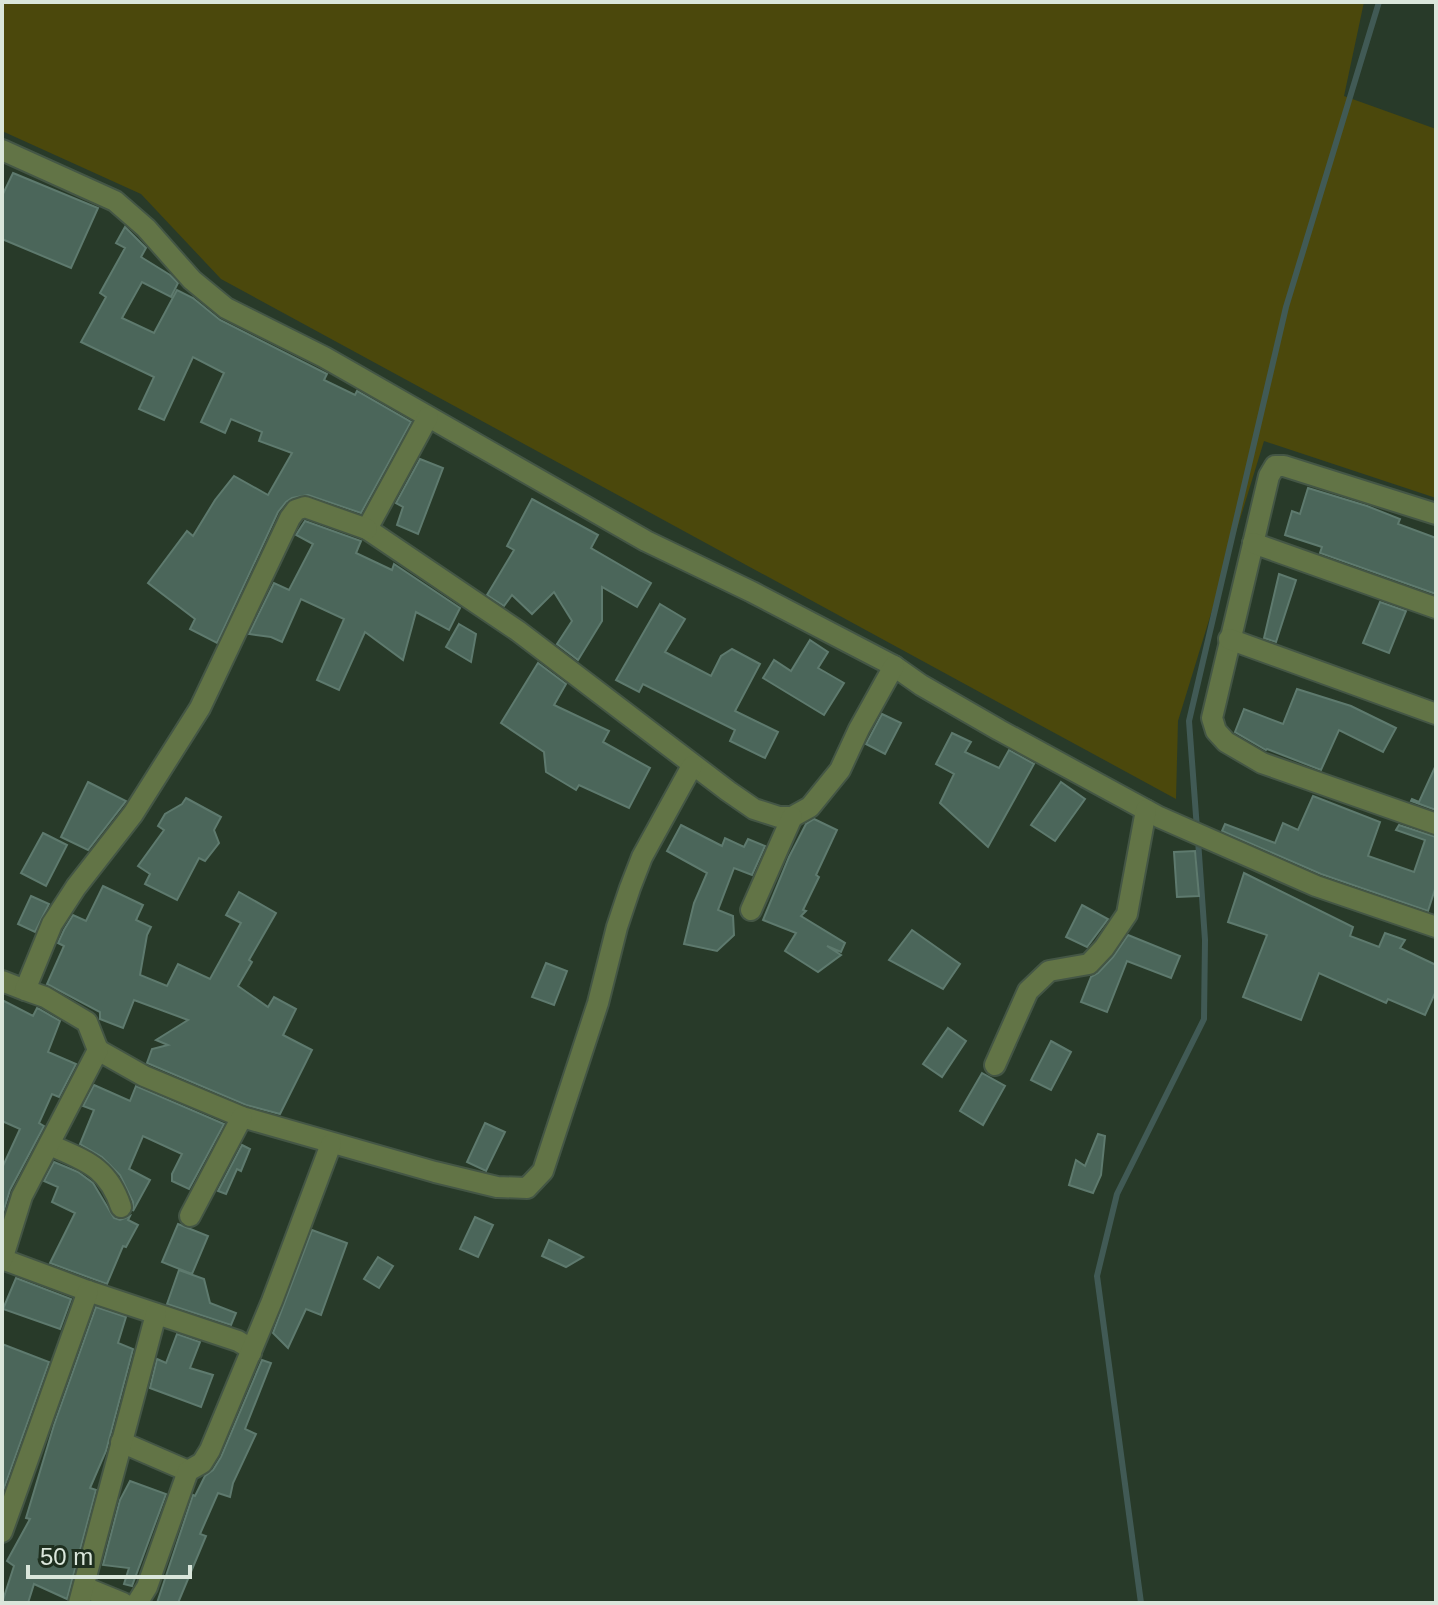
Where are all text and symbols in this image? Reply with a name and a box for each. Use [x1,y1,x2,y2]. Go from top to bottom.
scale bar [28,1529,190,1579]
text: 50 m [40,1543,93,1570]

